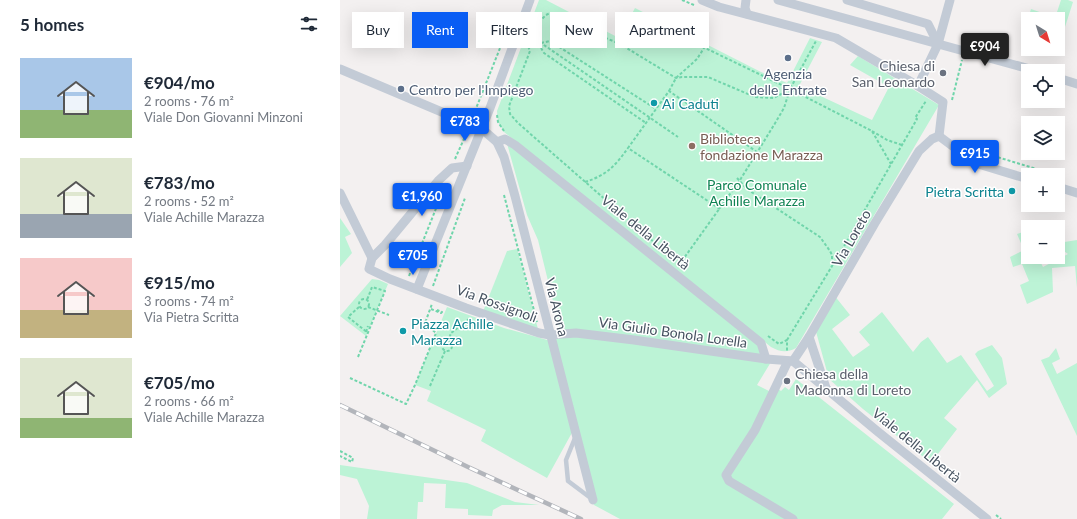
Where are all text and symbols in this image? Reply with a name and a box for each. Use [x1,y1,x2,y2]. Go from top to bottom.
chip: Buy [352,12,404,48]
chip: Rent [412,12,468,48]
chip: Filters [476,12,542,48]
chip: New [550,12,607,48]
chip: Apartment [615,12,709,48]
north arrow [1021,12,1065,56]
map controls [1021,12,1065,264]
icon: filters [298,13,320,35]
text: 5 homes [20,14,84,35]
pin: €904 [961,33,1009,67]
text: €904 [970,38,1000,54]
marker: Agenzia delle Entrate [783,53,793,63]
place label: Chiesa di San Leonardo [852,57,935,90]
button: locate [1021,64,1065,108]
place label: Agenzia delle Entrate [749,65,827,98]
marker: Chiesa di San Leonardo [938,68,948,78]
text: €904/mo [144,72,215,93]
icon: home [52,74,100,122]
place label: Centro per l'Impiego [409,81,534,98]
marker: Centro per l'Impiego [396,84,406,94]
text: 2 rooms · 76 m² [144,93,234,109]
place label: Ai Caduti [662,95,719,112]
marker: Ai Caduti [649,98,659,108]
pin: €783 [441,108,489,142]
text: Viale Don Giovanni Minzoni [144,109,303,125]
text: €783 [450,113,480,129]
button: layers [1021,116,1065,160]
place label: Biblioteca fondazione Marazza [700,130,823,163]
pin: €915 [951,140,999,174]
marker: Biblioteca fondazione Marazza [687,141,697,151]
text: €915 [960,145,990,161]
button: + [1021,168,1065,212]
text: €783/mo [144,172,215,193]
icon: home [52,174,100,222]
park label: Parco Comunale Achille Marazza [707,176,807,209]
pin: €1,960 [389,183,455,217]
place label: Pietra Scritta [925,183,1004,200]
marker: Pietra Scritta [1007,186,1017,196]
text: €1,960 [402,188,442,204]
street label: Viale della Libertà [598,191,694,273]
text: 2 rooms · 52 m² [144,193,234,209]
street label: Via Loreto [828,206,874,270]
text: Viale Achille Marazza [144,209,264,225]
button: − [1021,220,1065,264]
pin: €705 [389,242,437,276]
text: €705 [398,247,428,263]
text: €915/mo [144,272,215,293]
icon: home [52,274,100,322]
street label: Via Arona [542,276,572,338]
street label: Via Rossignoli [454,281,540,325]
text: 3 rooms · 74 m² [144,293,234,309]
text: Via Pietra Scritta [144,309,239,325]
street label: Via Giulio Bonola Lorella [598,313,748,351]
place label: Piazza Achille Marazza [411,315,494,348]
marker: Piazza Achille Marazza [398,326,408,336]
place label: Chiesa della Madonna di Loreto [795,365,911,398]
text: €705/mo [144,372,215,393]
icon: home [52,374,100,422]
marker: Chiesa della Madonna di Loreto [782,376,792,386]
text: 2 rooms · 66 m² [144,393,234,409]
street label: Viale della Libertà [869,404,965,486]
text: Viale Achille Marazza [144,409,264,425]

